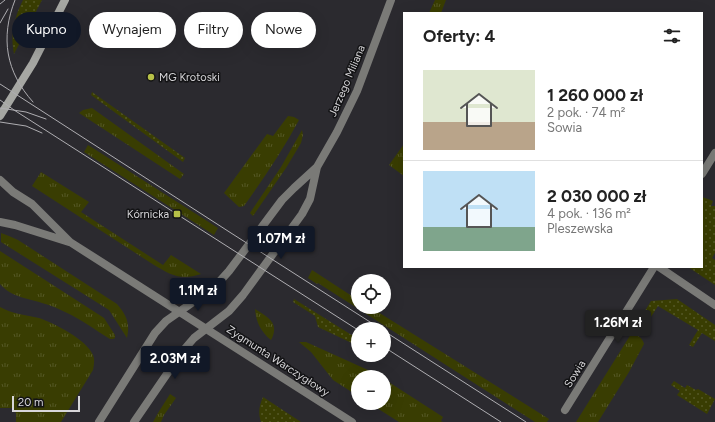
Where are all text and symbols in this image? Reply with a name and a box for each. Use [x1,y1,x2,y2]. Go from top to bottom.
chip: Kupno [12,12,81,48]
chip: Wynajem [89,12,176,48]
chip: Filtry [184,12,243,48]
chip: Nowe [251,12,316,48]
icon: filters [661,25,683,47]
text: Oferty: 4 [423,26,495,46]
street label: Jerzego Miliana [326,43,368,119]
place label: MG Krotoski [159,71,220,84]
marker: MG Krotoski [146,72,156,82]
text: 1 260 000 zł [547,85,643,105]
icon: home [455,86,503,134]
text: 2 pok. · 74 m² [547,105,625,120]
text: Sowia [547,120,582,135]
text: 2 030 000 zł [547,186,646,206]
icon: home [455,187,503,235]
text: 4 pok. · 136 m² [547,206,631,221]
place label: Kórnicka [127,208,169,221]
marker: Kórnicka [172,209,182,219]
text: Pleszewska [547,221,613,236]
pin: 1.07M zł [240,226,322,260]
text: 1.07M zł [257,231,305,246]
map controls [351,274,391,410]
button: locate [351,274,391,314]
pin: 1.1M zł [161,278,235,312]
text: 1.1M zł [179,283,217,298]
pin: 1.26M zł [577,310,659,344]
text: 1.26M zł [594,315,642,330]
button: + [351,322,391,362]
street label: Zygmunta Warczygłowy [224,323,332,399]
pin: 2.03M zł [134,346,216,380]
text: 2.03M zł [150,351,200,366]
street label: Sowia [562,358,588,390]
button: − [351,370,391,410]
scale bar [12,394,80,413]
text: 20 m [18,396,43,409]

